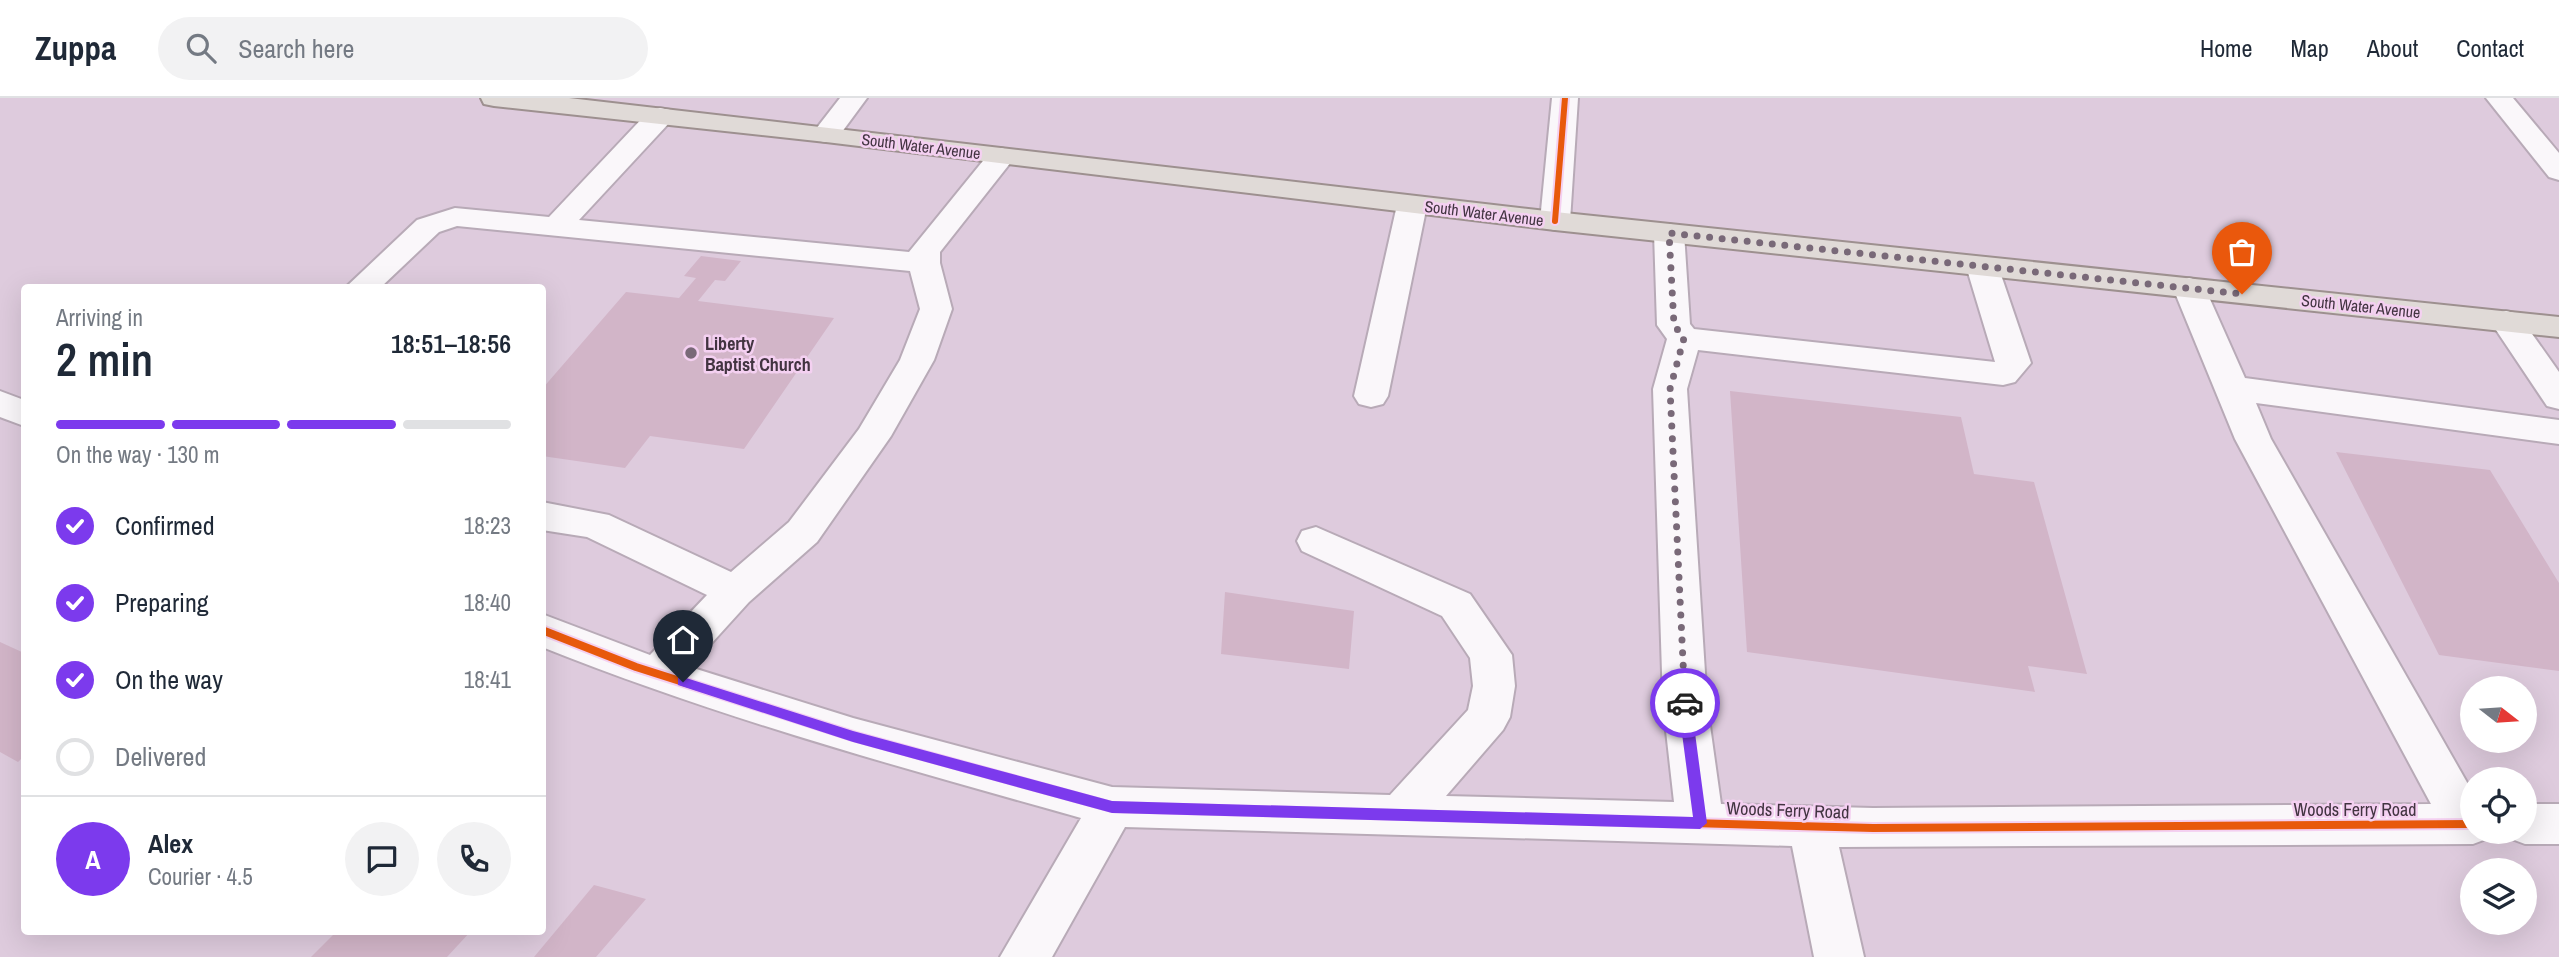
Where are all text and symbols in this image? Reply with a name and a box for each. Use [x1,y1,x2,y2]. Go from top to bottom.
search box [158,17,648,80]
text: Zuppa [35,26,116,70]
icon: search [182,29,220,67]
text: Search here [238,31,354,66]
text: Home [2200,32,2252,64]
text: Map [2290,32,2329,64]
text: About [2367,32,2418,64]
text: Contact [2456,32,2524,64]
street label: South Water Avenue [860,128,982,164]
street label: South Water Avenue [1423,195,1545,231]
pin [2212,222,2272,294]
icon: bag [2223,233,2261,271]
street label: South Water Avenue [2300,289,2422,323]
text: Arriving in [56,302,143,333]
text: 18:51–18:56 [391,326,511,361]
text: 2 min [56,328,153,390]
place label: Liberty Baptist Church [705,331,811,377]
marker: Liberty Baptist Church [683,345,699,361]
text: On the way · 130 m [56,439,220,470]
icon: check [56,507,94,545]
text: Confirmed [115,508,215,543]
text: 18:23 [464,510,511,541]
icon: check [56,584,94,622]
text: Preparing [115,585,209,620]
text: 18:40 [464,587,511,618]
pin [653,610,713,682]
icon: home [664,621,702,659]
icon: check [56,661,94,699]
text: On the way [115,662,223,697]
text: 18:41 [464,664,511,695]
courier [1650,668,1720,738]
north arrow [2460,676,2538,752]
map controls [2460,676,2537,935]
icon: car [1666,684,1704,722]
text: Delivered [115,739,206,774]
button: locate [2460,767,2537,844]
street label: Woods Ferry Road [1726,795,1850,825]
street label: Woods Ferry Road [2294,797,2416,822]
button: chat [345,822,419,896]
button: phone [437,822,511,896]
text: Alex [148,826,193,861]
text: A [85,842,101,877]
button: layers [2460,858,2537,935]
text: Courier · 4.5 [148,861,253,892]

